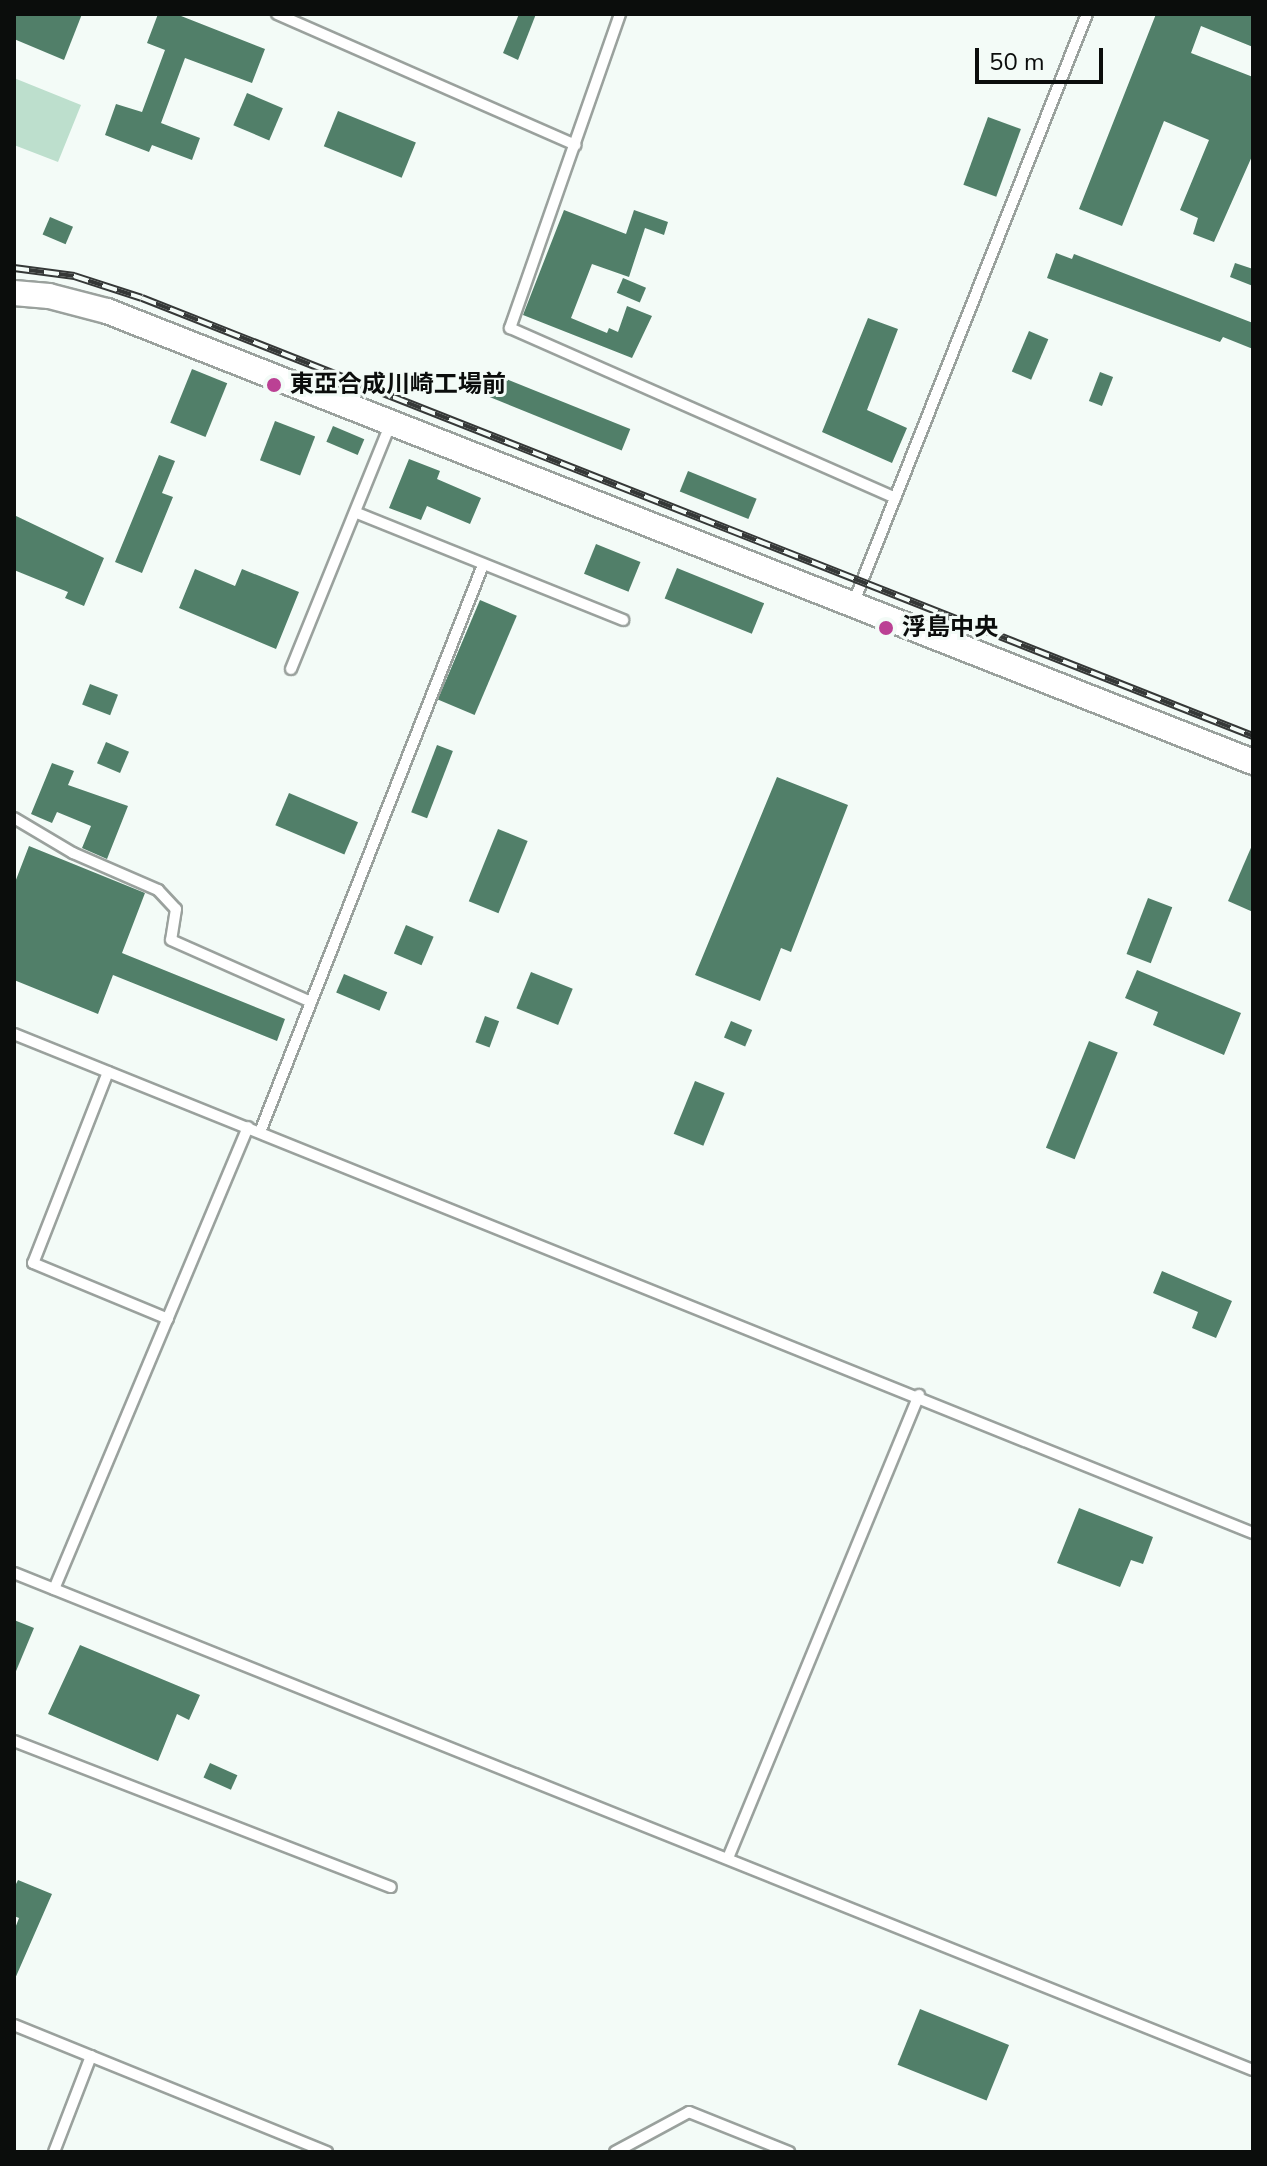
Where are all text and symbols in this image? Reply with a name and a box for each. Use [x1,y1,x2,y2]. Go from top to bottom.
scale bar [979,32,1107,82]
text: 50 m [989,46,1045,78]
place label: 東亞合成川崎工場前 [290,371,506,399]
marker: 東亞合成川崎工場前 [265,376,283,394]
place label: 浮島中央 [902,614,998,642]
marker: 浮島中央 [877,619,895,637]

